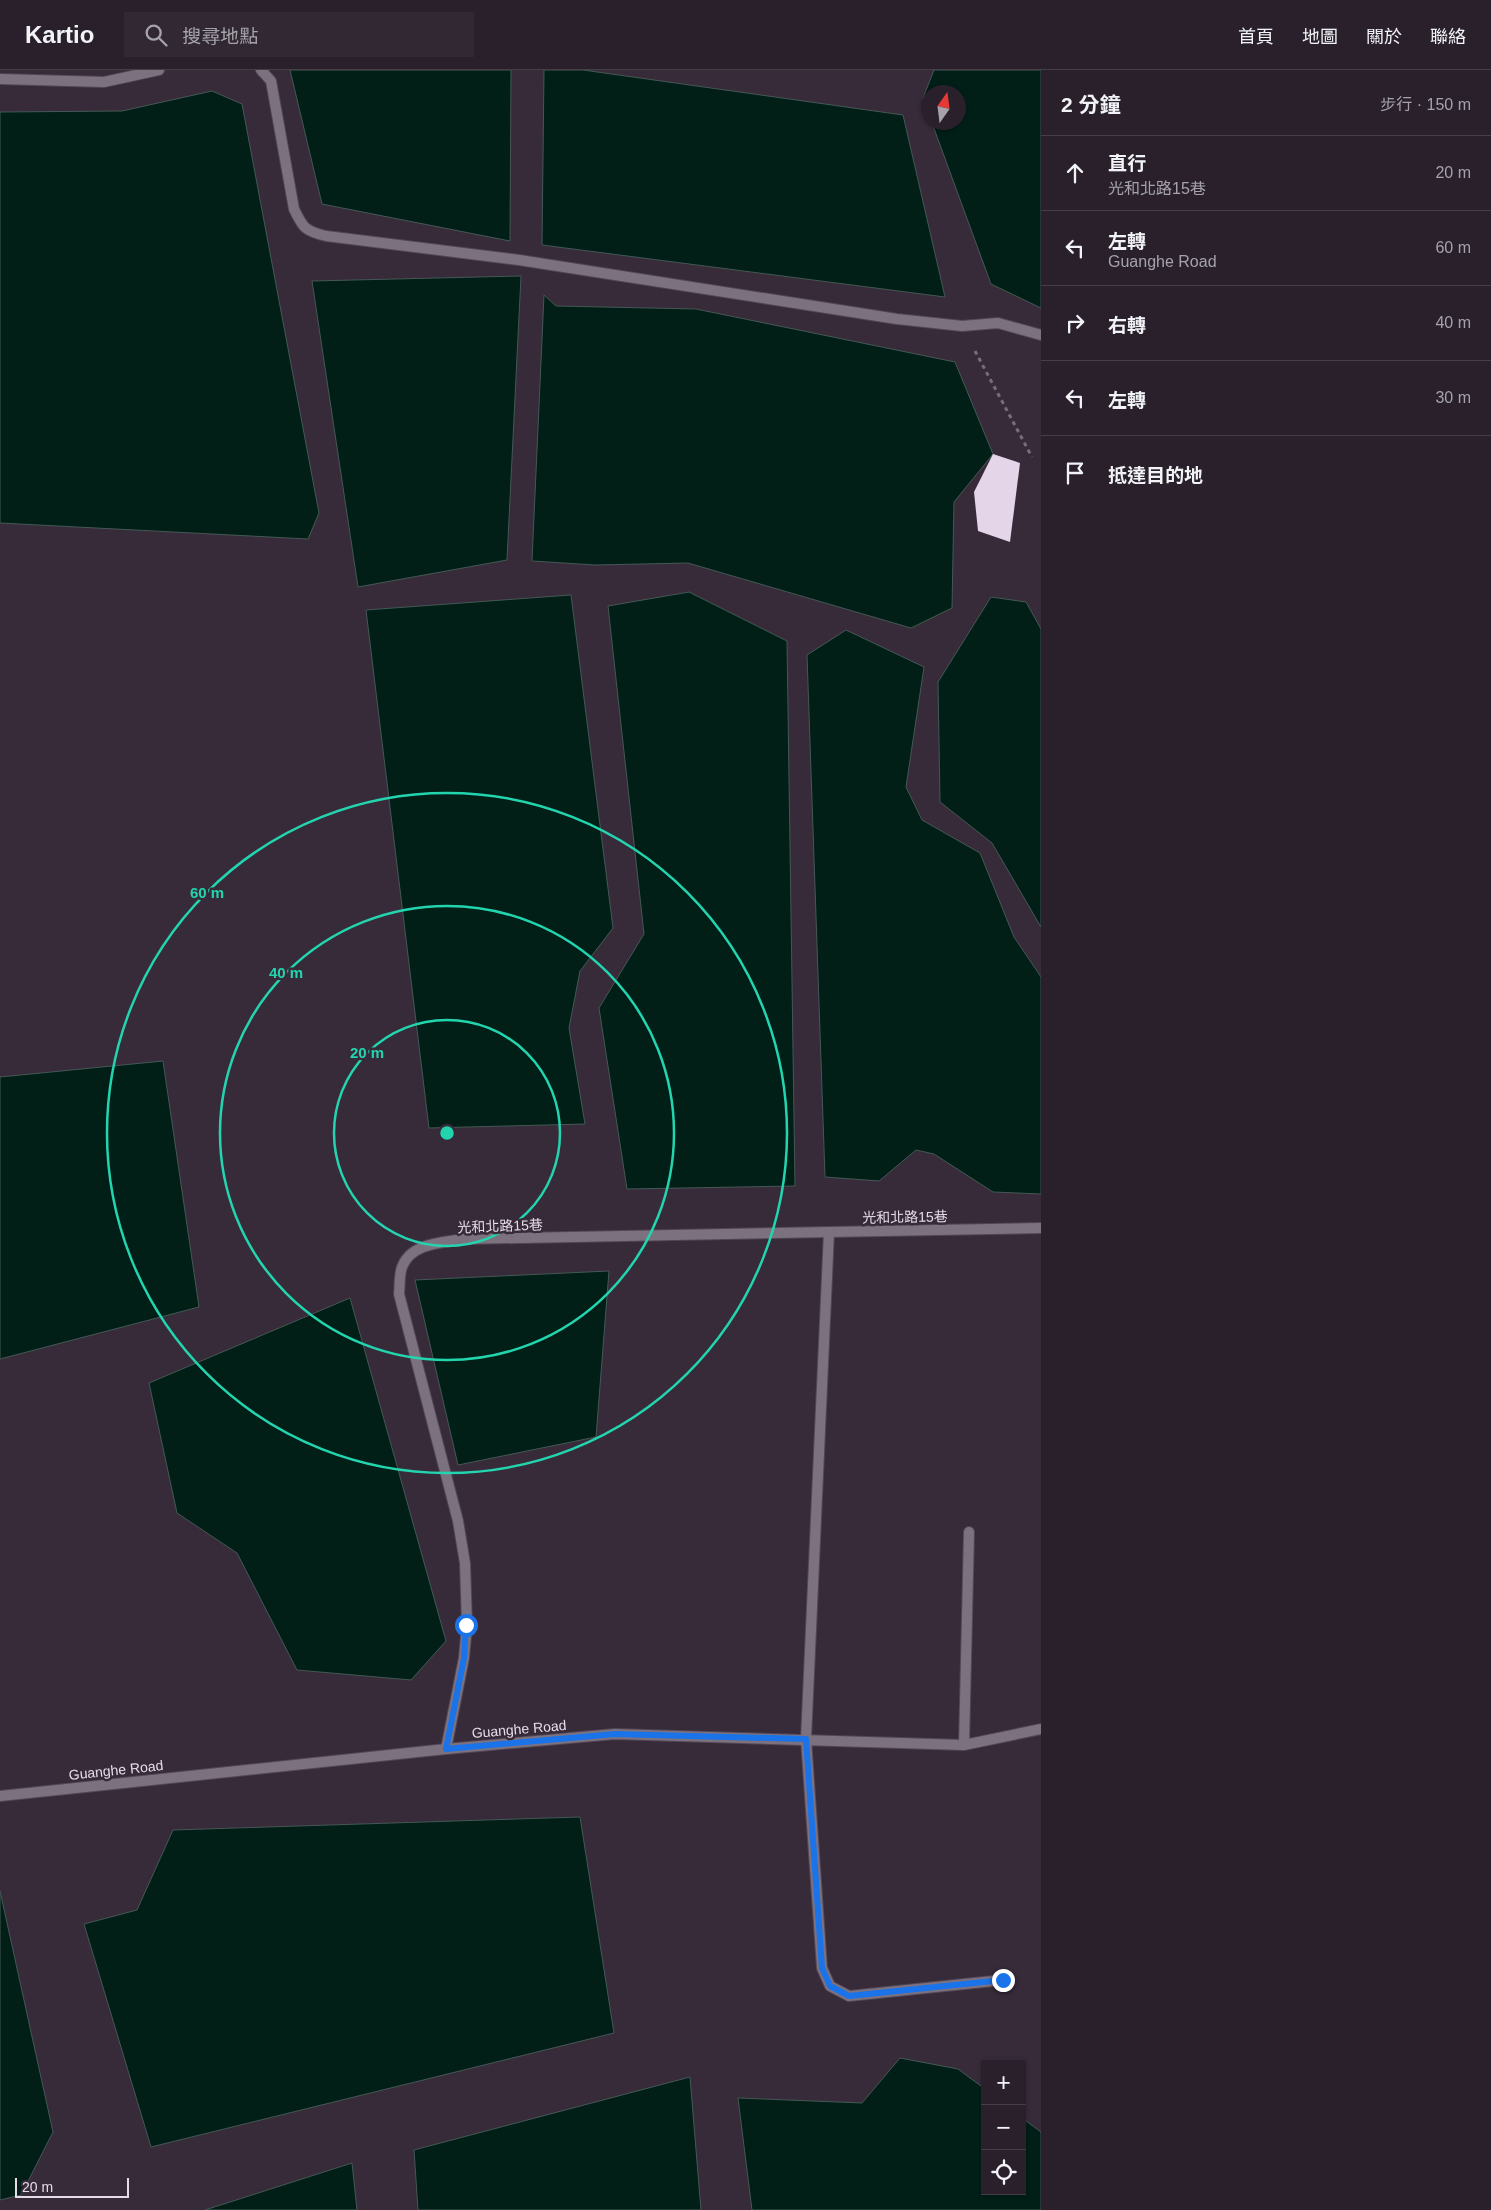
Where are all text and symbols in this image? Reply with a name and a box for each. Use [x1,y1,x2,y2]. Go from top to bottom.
search box [124,12,474,57]
text: Kartio [25,21,94,48]
icon: search [142,21,170,49]
text: 搜尋地點 [182,26,258,47]
text: 首頁 [1238,27,1274,47]
text: 地圖 [1302,27,1338,47]
text: 關於 [1366,27,1402,47]
text: 聯絡 [1430,27,1466,47]
north arrow [921,85,966,130]
text: 2 分鐘 [1061,93,1121,116]
text: 步行 · 150 m [1380,96,1471,113]
text: 直行 [1108,153,1146,174]
icon: ahead [1061,159,1089,187]
text: 20 m [1435,164,1471,181]
text: 光和北路15巷 [1108,180,1206,197]
text: 左轉 [1108,231,1146,252]
icon: left [1061,234,1089,262]
text: 60 m [1435,239,1471,256]
text: Guanghe Road [1108,253,1217,270]
icon: right [1061,309,1089,337]
text: 40 m [1435,314,1471,331]
text: 右轉 [1108,315,1146,336]
icon: left [1061,384,1089,412]
text: 30 m [1435,389,1471,406]
text: 左轉 [1108,390,1146,411]
icon: arrive [1061,459,1089,487]
text: 抵達目的地 [1108,465,1203,486]
text: 60 m [190,884,224,901]
text: 40 m [269,964,303,981]
text: 20 m [350,1044,384,1061]
centre of rings [438,1124,456,1142]
street label: 光和北路15巷 [862,1208,948,1226]
street label: 光和北路15巷 [457,1217,543,1235]
route start [455,1614,478,1637]
street label: Guanghe Road [471,1717,567,1741]
street label: Guanghe Road [68,1757,164,1783]
route end [992,1969,1015,1992]
map controls [981,2060,1026,2195]
button: + [981,2060,1026,2105]
button: − [981,2105,1026,2150]
button: locate [981,2150,1026,2195]
scale bar [15,2175,129,2198]
text: 20 m [22,2179,53,2195]

